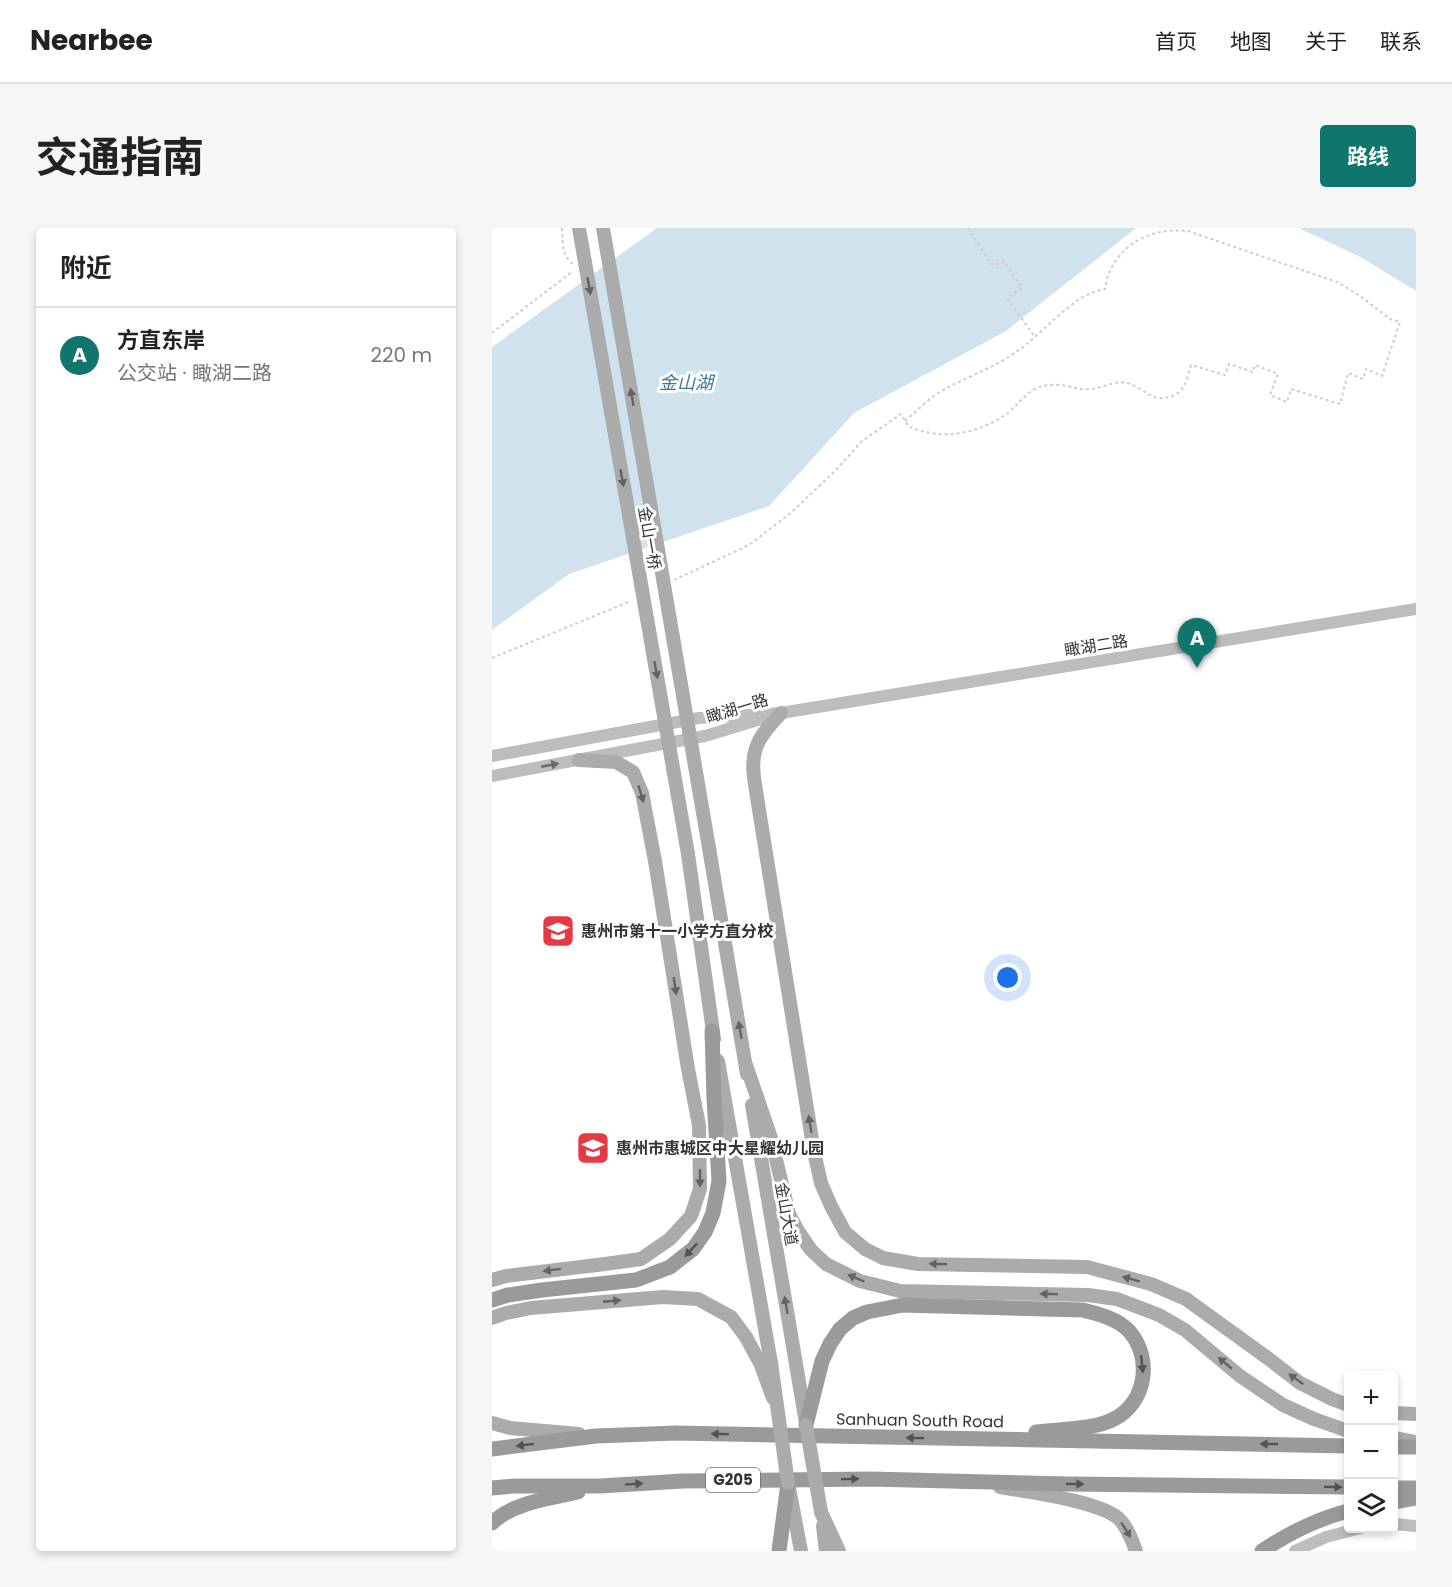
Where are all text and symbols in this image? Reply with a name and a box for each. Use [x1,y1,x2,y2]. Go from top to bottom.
text: Nearbee [30,21,153,60]
text: 首页 [1155,27,1197,56]
text: 地图 [1230,27,1272,56]
text: 关于 [1305,27,1347,56]
text: 联系 [1380,27,1422,56]
button: 路线 [1320,125,1416,187]
text: 交通指南 [36,128,204,187]
text: 附近 [60,250,112,286]
one-way arrow [585,276,594,295]
text: 方直东岸 [117,325,205,356]
text: A [72,341,87,369]
text: 220 m [371,341,432,369]
text: 公交站 · 瞰湖二路 [117,359,272,387]
water label: 金山湖 [659,370,716,395]
one-way arrow [627,387,636,406]
one-way arrow [618,468,627,487]
street label: 金山一桥 [633,505,666,572]
pin: A [1178,618,1216,668]
street label: 瞰湖二路 [1063,629,1129,662]
one-way arrow [652,661,661,680]
street label: 瞰湖一路 [703,688,771,729]
one-way arrow [540,760,559,769]
one-way arrow [637,785,646,803]
school or university icon: 惠州市第十一小学方直分校 [540,913,576,949]
place label: 惠州市第十一小学方直分校 [581,920,774,943]
your location [993,963,1022,992]
one-way arrow [670,976,679,995]
one-way arrow [735,1020,744,1039]
one-way arrow [805,1115,814,1134]
school or university icon: 惠州市惠城区中大星耀幼儿园 [575,1130,611,1166]
place label: 惠州市惠城区中大星耀幼儿园 [616,1137,824,1160]
one-way arrow [695,1169,705,1188]
street label: 金山大道 [770,1181,803,1248]
one-way arrow [684,1242,698,1256]
one-way arrow [928,1260,947,1269]
one-way arrow [542,1265,561,1274]
one-way arrow [846,1273,864,1283]
one-way arrow [1122,1274,1140,1283]
one-way arrow [1039,1289,1058,1299]
one-way arrow [781,1295,790,1314]
one-way arrow [602,1296,621,1306]
one-way arrow [1137,1355,1147,1374]
one-way arrow [1217,1356,1233,1369]
map controls [1344,1371,1398,1533]
button: + [1344,1371,1398,1425]
one-way arrow [1289,1373,1305,1385]
street label: Sanhuan South Road [836,1408,1004,1433]
button: − [1344,1425,1398,1479]
one-way arrow [710,1429,729,1439]
one-way arrow [905,1433,924,1442]
one-way arrow [1260,1439,1279,1449]
one-way arrow [516,1440,535,1450]
road number: G205 [706,1468,760,1492]
one-way arrow [841,1474,860,1484]
one-way arrow [625,1479,644,1489]
one-way arrow [1065,1479,1084,1489]
button: layers [1344,1479,1398,1533]
one-way arrow [1323,1482,1342,1492]
one-way arrow [1120,1522,1131,1538]

